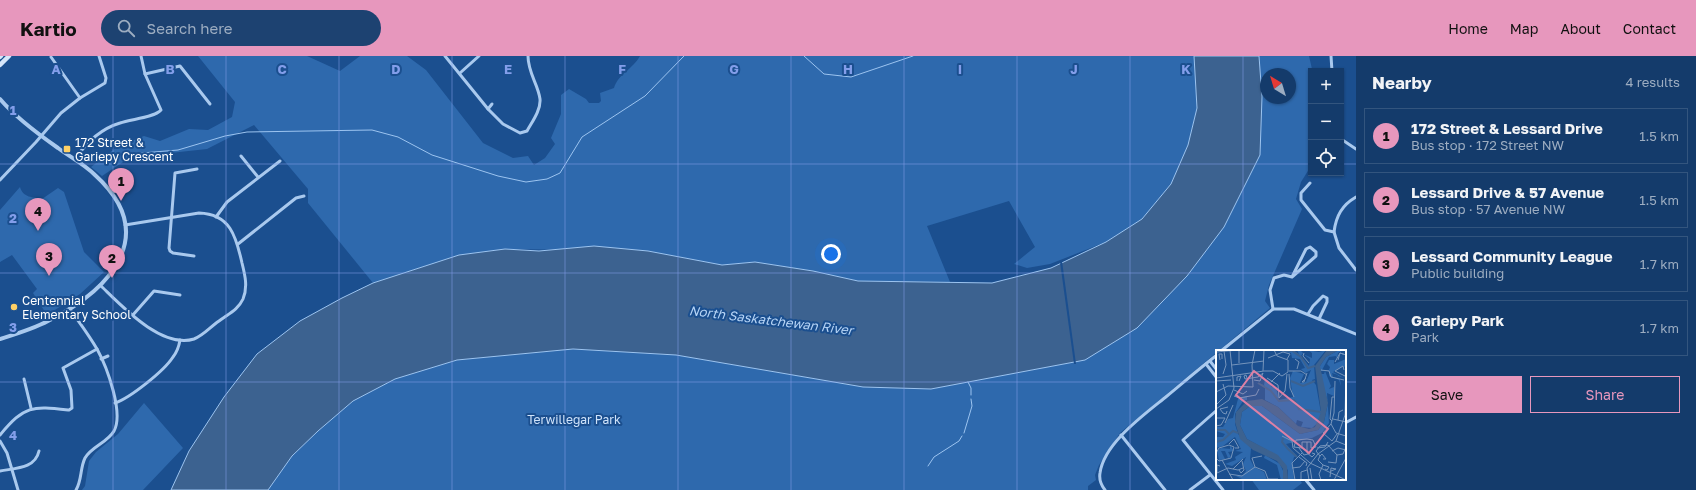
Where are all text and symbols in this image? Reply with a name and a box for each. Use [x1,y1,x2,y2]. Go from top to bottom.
search box [101,10,381,46]
text: Kartio [20,17,77,40]
icon: search [115,17,137,39]
text: Search here [147,19,233,37]
text: Home [1448,20,1488,37]
text: Map [1510,20,1538,37]
text: About [1560,20,1601,37]
text: Contact [1623,20,1676,37]
text: A [51,61,61,77]
text: B [165,61,175,77]
text: C [277,61,287,77]
text: D [391,61,401,77]
text: E [504,61,512,77]
text: F [618,61,626,77]
text: G [729,61,739,77]
text: H [843,61,853,77]
text: I [958,61,962,77]
text: J [1070,61,1078,77]
text: K [1181,61,1191,77]
north arrow [1260,68,1296,104]
map controls [1308,68,1344,176]
button: + [1308,68,1344,104]
text: Nearby [1372,72,1432,93]
text: 4 results [1626,74,1680,90]
text: 1 [10,102,17,118]
button: − [1308,104,1344,140]
text: 172 Street & Lessard Drive [1411,119,1603,137]
text: 1 [1383,128,1389,144]
text: 1.5 km [1639,128,1679,144]
place label: 172 Street & Gariepy Crescent [75,135,174,164]
text: Bus stop · 172 Street NW [1411,137,1564,153]
button: locate [1308,140,1344,176]
marker: 172 Street & Gariepy Crescent [62,144,72,154]
pin: 1 [108,168,134,201]
text: Lessard Drive & 57 Avenue [1411,183,1604,201]
text: 2 [1382,192,1390,208]
text: 1.5 km [1639,192,1679,208]
pin: 4 [25,198,51,231]
text: Bus stop · 57 Avenue NW [1411,201,1565,217]
text: 2 [9,210,17,226]
pin: 3 [36,243,62,276]
your location [821,244,841,264]
pin: 2 [99,245,125,278]
text: Lessard Community League [1411,247,1613,265]
text: 3 [1382,256,1390,272]
text: 1.7 km [1640,256,1679,272]
text: Public building [1411,265,1504,281]
place label: Centennial Elementary School [22,293,131,322]
marker: Centennial Elementary School [9,302,19,312]
water label: North Saskatchewan River [688,302,856,338]
text: Gariepy Park [1411,311,1504,329]
text: 3 [9,319,17,335]
text: 4 [1382,320,1390,336]
text: 1.7 km [1640,320,1679,336]
text: Park [1411,329,1439,345]
inset map [1216,350,1346,480]
button: Save [1372,376,1522,413]
button: Share [1530,376,1680,413]
park label: Terwillegar Park [527,412,621,427]
text: 4 [9,427,17,443]

